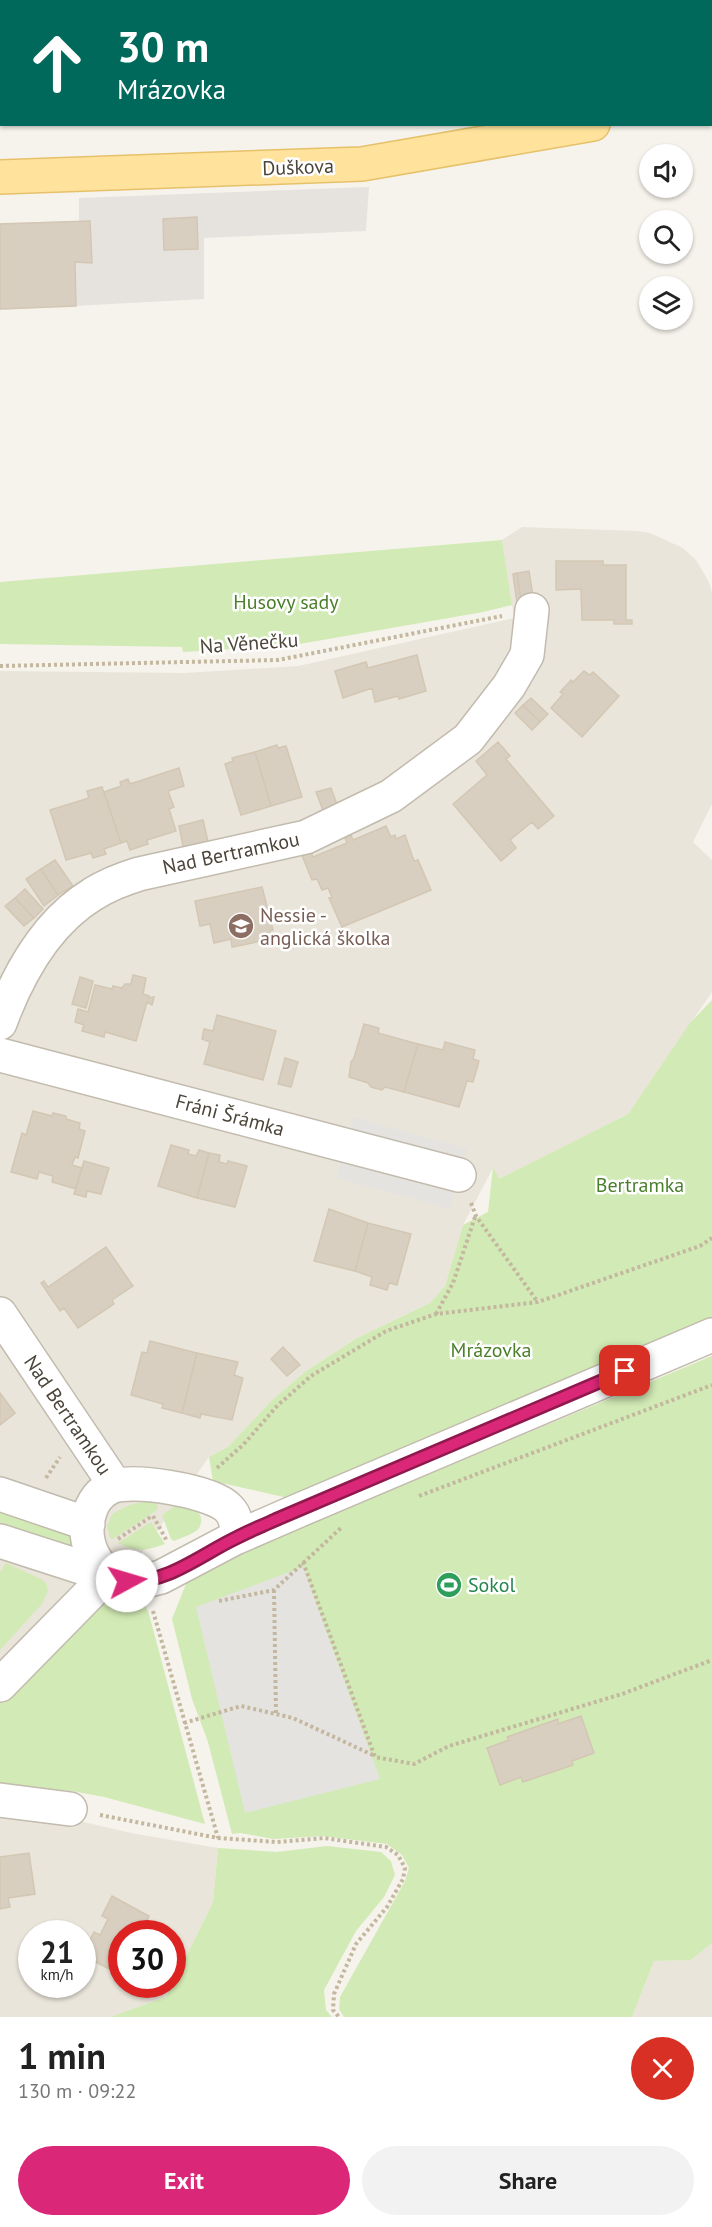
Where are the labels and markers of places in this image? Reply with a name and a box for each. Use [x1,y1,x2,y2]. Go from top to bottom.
place label: Nessie - anglická školka [260,902,390,951]
school or university icon: Nessie - anglická školka [226,911,256,941]
pin [599,1345,650,1396]
sports icon: Sokol [434,1570,464,1600]
place label: Sokol [468,1572,515,1598]

